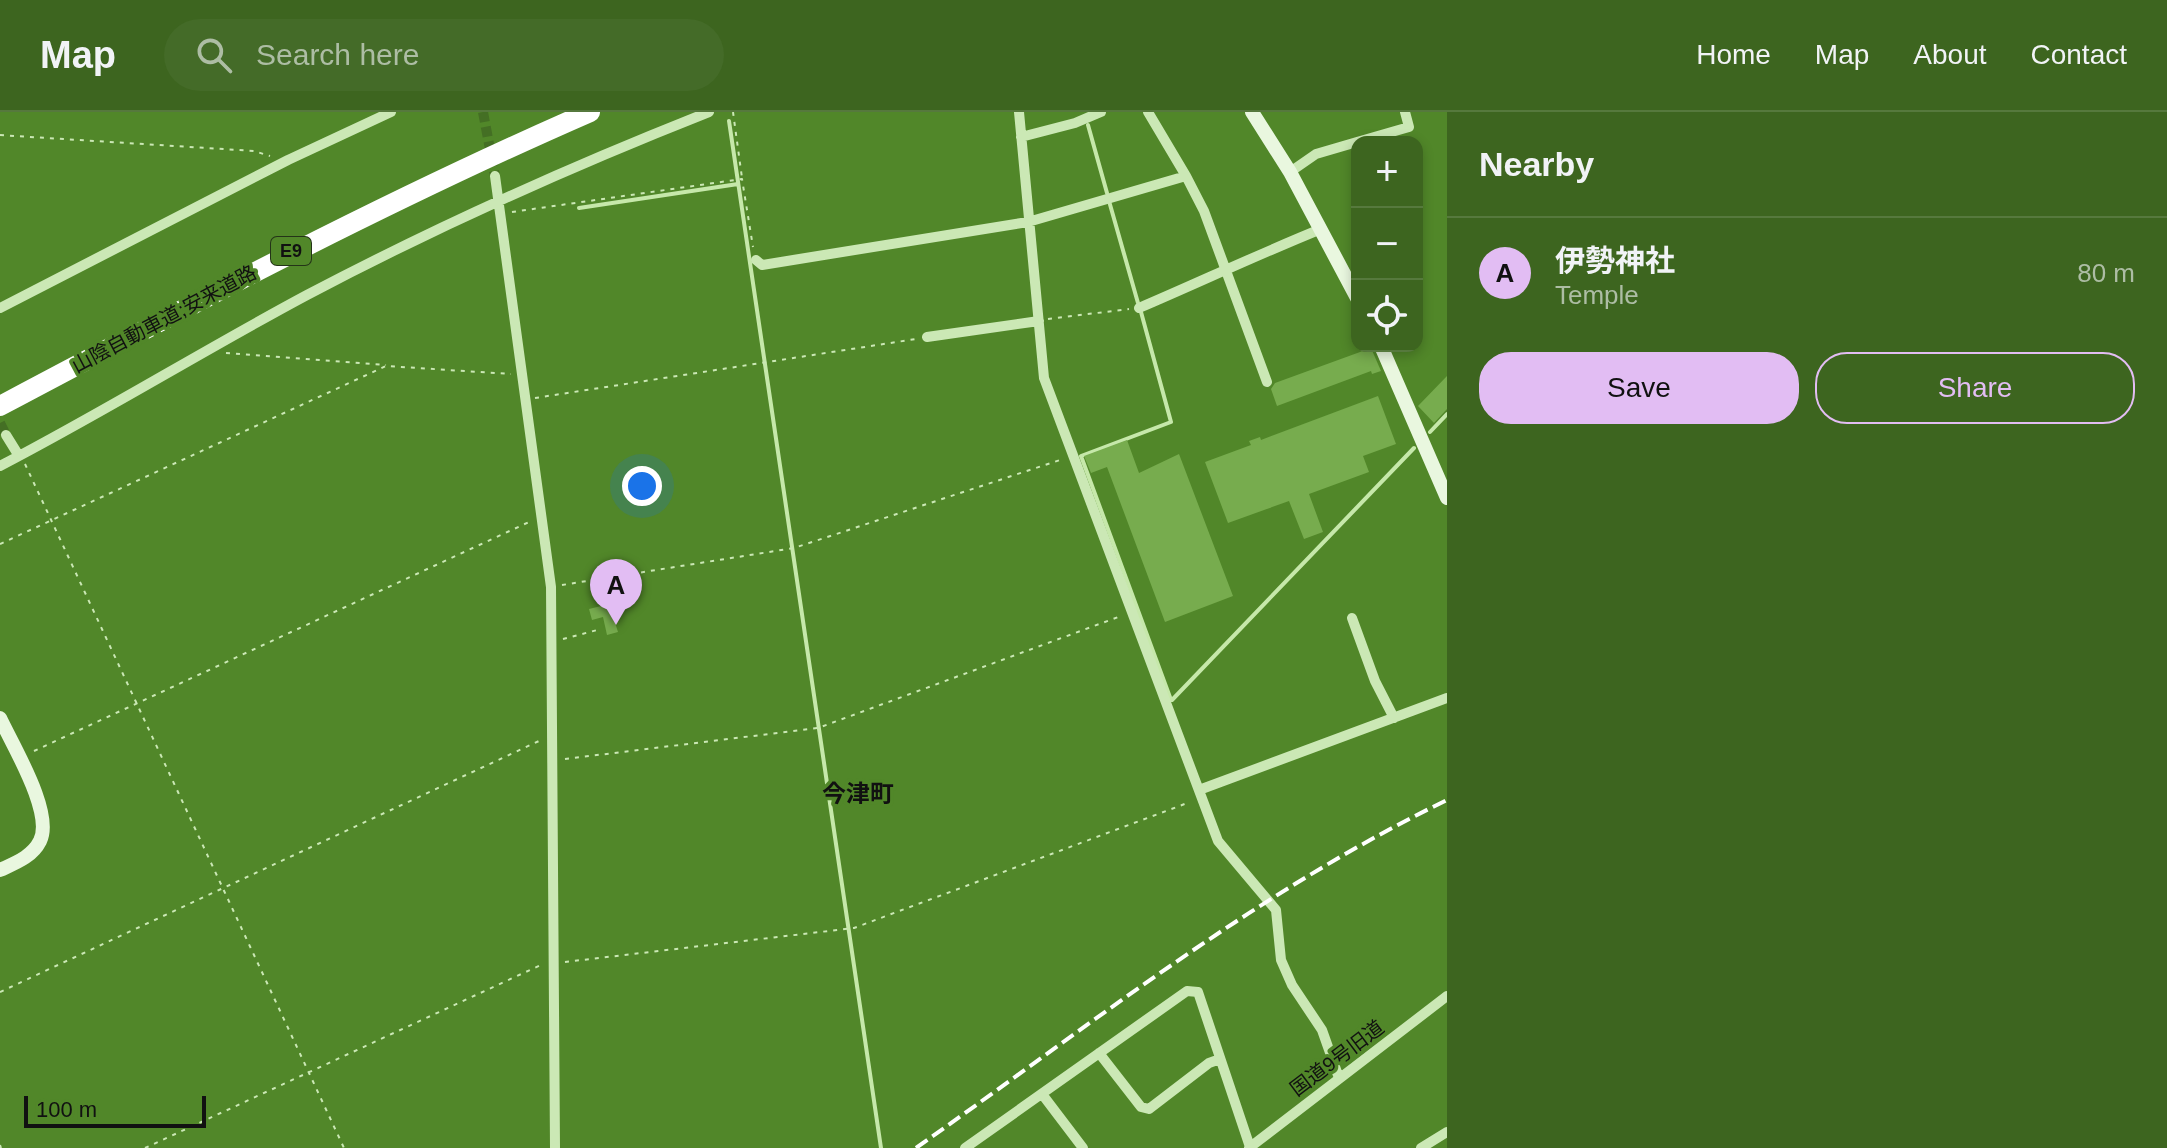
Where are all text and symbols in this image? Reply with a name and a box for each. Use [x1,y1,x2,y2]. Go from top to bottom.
search box [164,19,724,91]
icon: search [192,33,236,77]
text: Map [40,34,116,76]
text: Search here [256,38,419,71]
text: Home [1696,39,1771,70]
text: Map [1815,39,1869,70]
text: About [1913,39,1987,70]
text: Contact [2031,39,2127,70]
map controls [1351,136,1423,352]
button: + [1351,136,1423,208]
text: Nearby [1479,145,1594,183]
button: − [1351,208,1423,280]
road number: E9 [271,237,311,265]
text: 伊勢神社 [1555,244,1675,277]
text: A [1496,258,1514,288]
text: 80 m [2077,258,2135,288]
street label: 山陰自動車道;安来道路 [68,261,260,377]
button: locate [1351,280,1423,352]
text: Temple [1555,280,1639,310]
button: Save [1479,352,1799,424]
button: Share [1815,352,2135,424]
your location [622,466,662,506]
pin: A [590,559,642,625]
district label: 今津町 [822,780,894,807]
street label: 国道9号旧道 [1286,1016,1388,1100]
scale bar [24,1092,206,1128]
text: 100 m [36,1097,97,1122]

